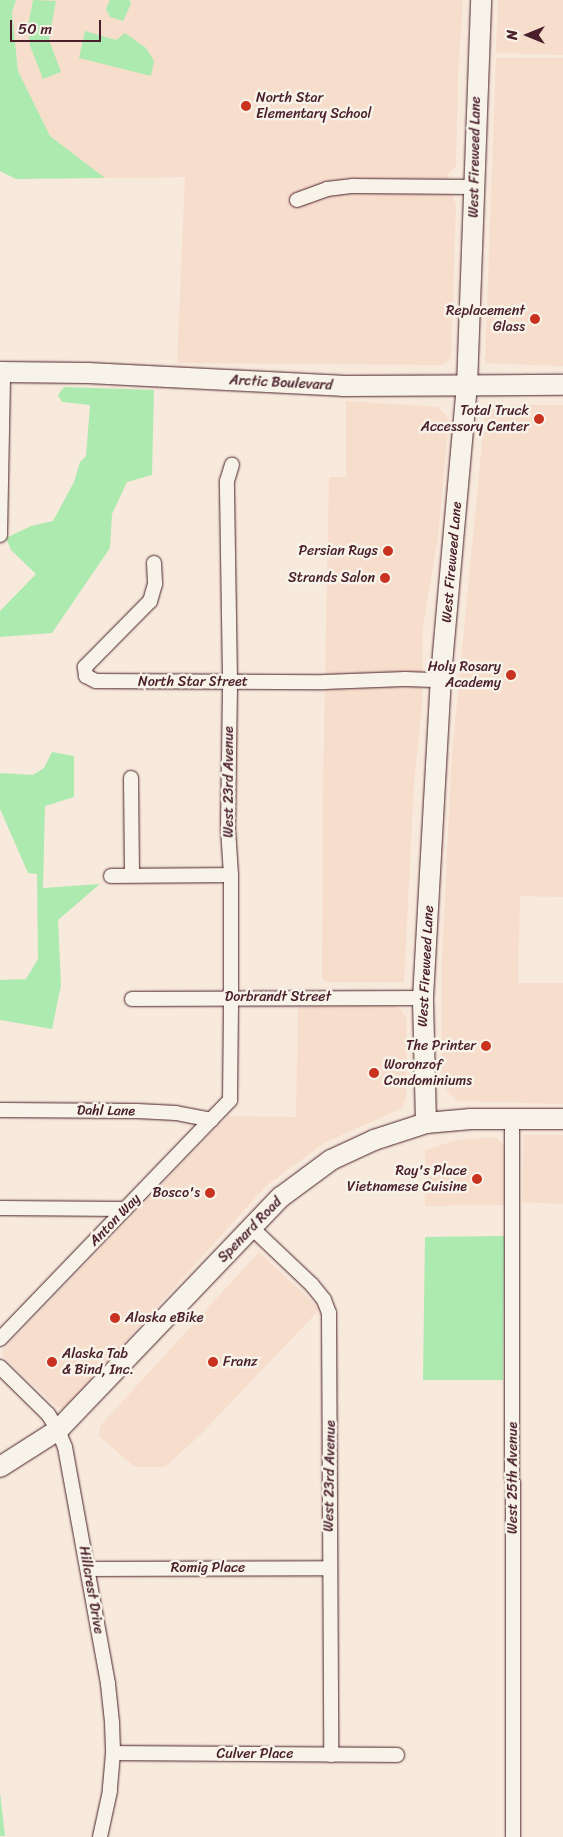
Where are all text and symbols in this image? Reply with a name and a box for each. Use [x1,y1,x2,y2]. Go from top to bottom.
scale bar [12,10,104,42]
north arrow [503,10,553,60]
text: 50 m [18,16,52,42]
text: N [500,30,525,40]
place label: North Star Elementary School [256,90,372,122]
street label: West Fireweed Lane [466,96,484,218]
marker: North Star Elementary School [240,100,252,112]
place label: Replacement Glass [446,303,525,336]
marker: Replacement Glass [529,313,541,325]
street label: Arctic Boulevard [229,372,333,394]
place label: Total Truck Accessory Center [420,403,529,436]
marker: Total Truck Accessory Center [533,413,545,425]
street label: West Fireweed Lane [438,501,466,623]
place label: Persian Rugs [298,543,378,559]
marker: Persian Rugs [382,545,394,557]
place label: Strands Salon [288,570,375,586]
marker: Strands Salon [379,572,391,584]
place label: Holy Rosary Academy [427,659,501,692]
marker: Holy Rosary Academy [505,669,517,681]
street label: North Star Street [137,674,249,690]
street label: West 23rd Avenue [221,726,237,838]
street label: West Fireweed Lane [414,905,438,1027]
street label: Dorbrandt Street [225,989,331,1005]
place label: The Printer [406,1038,476,1054]
marker: The Printer [480,1040,492,1052]
place label: Woronzof Condominiums [384,1057,472,1090]
marker: Woronzof Condominiums [368,1067,380,1079]
street label: Dahl Lane [77,1102,135,1120]
place label: Ray's Place Vietnamese Cuisine [347,1163,467,1196]
marker: Ray's Place Vietnamese Cuisine [471,1173,483,1185]
place label: Bosco's [153,1185,200,1201]
marker: Bosco's [204,1187,216,1199]
street label: Anton Way [86,1190,144,1250]
street label: Spenard Road [215,1194,285,1266]
place label: Alaska eBike [125,1310,204,1326]
marker: Alaska eBike [109,1312,121,1324]
place label: Alaska Tab & Bind, Inc. [62,1346,134,1378]
place label: Franz [223,1354,258,1370]
marker: Alaska Tab & Bind, Inc. [46,1356,58,1368]
marker: Franz [207,1356,219,1368]
street label: West 23rd Avenue [321,1420,339,1532]
street label: West 25th Avenue [505,1422,521,1534]
street label: Hillcrest Drive [75,1545,107,1635]
street label: Romig Place [171,1560,245,1576]
street label: Culver Place [216,1746,294,1762]

